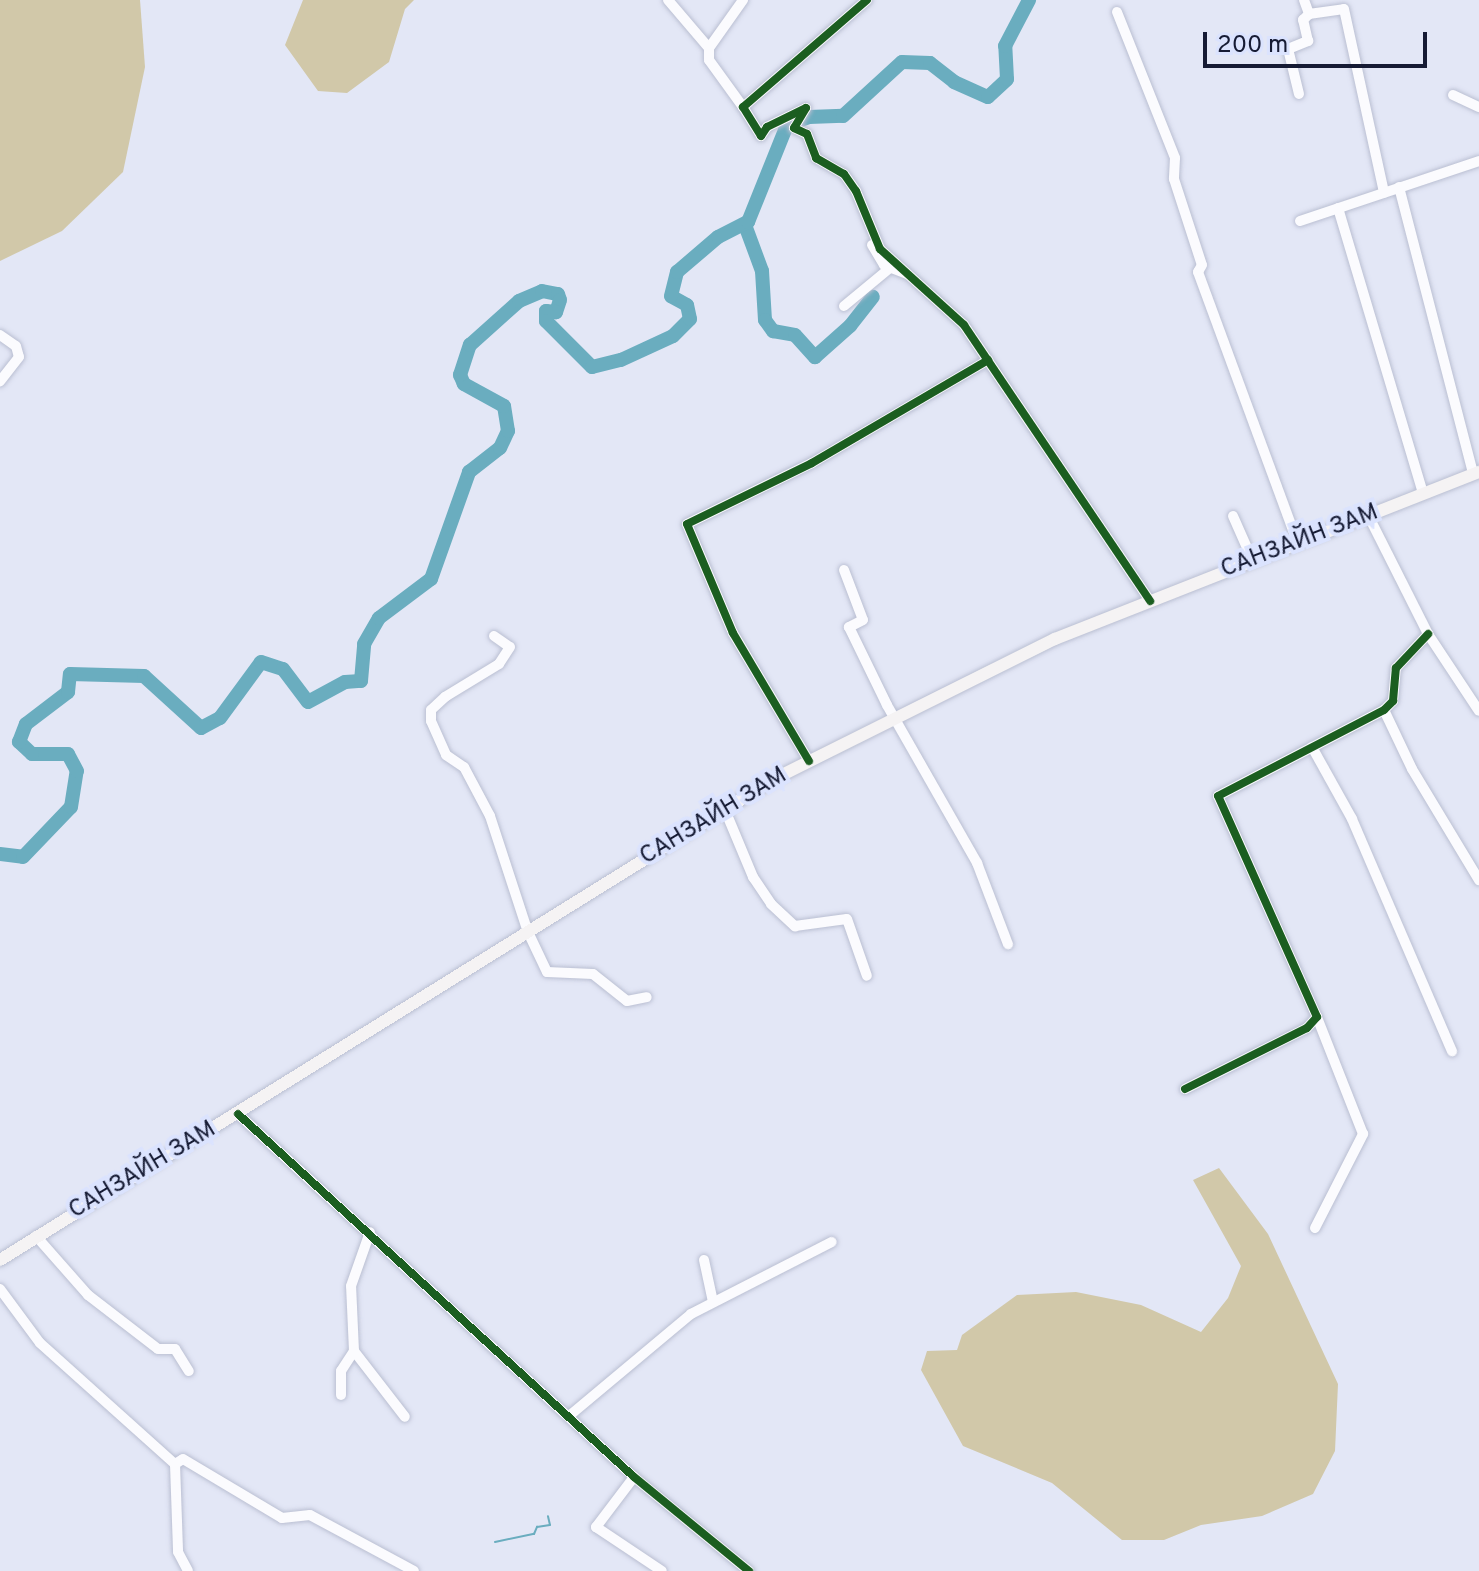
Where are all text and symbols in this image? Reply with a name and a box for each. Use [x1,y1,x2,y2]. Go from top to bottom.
scale bar [1207,16,1431,66]
text: 200 m [1217,31,1288,61]
street label: САНЗАЙН ЗАМ [1217,499,1383,585]
street label: САНЗАЙН ЗАМ [635,762,793,872]
street label: САНЗАЙН ЗАМ [64,1116,222,1226]

